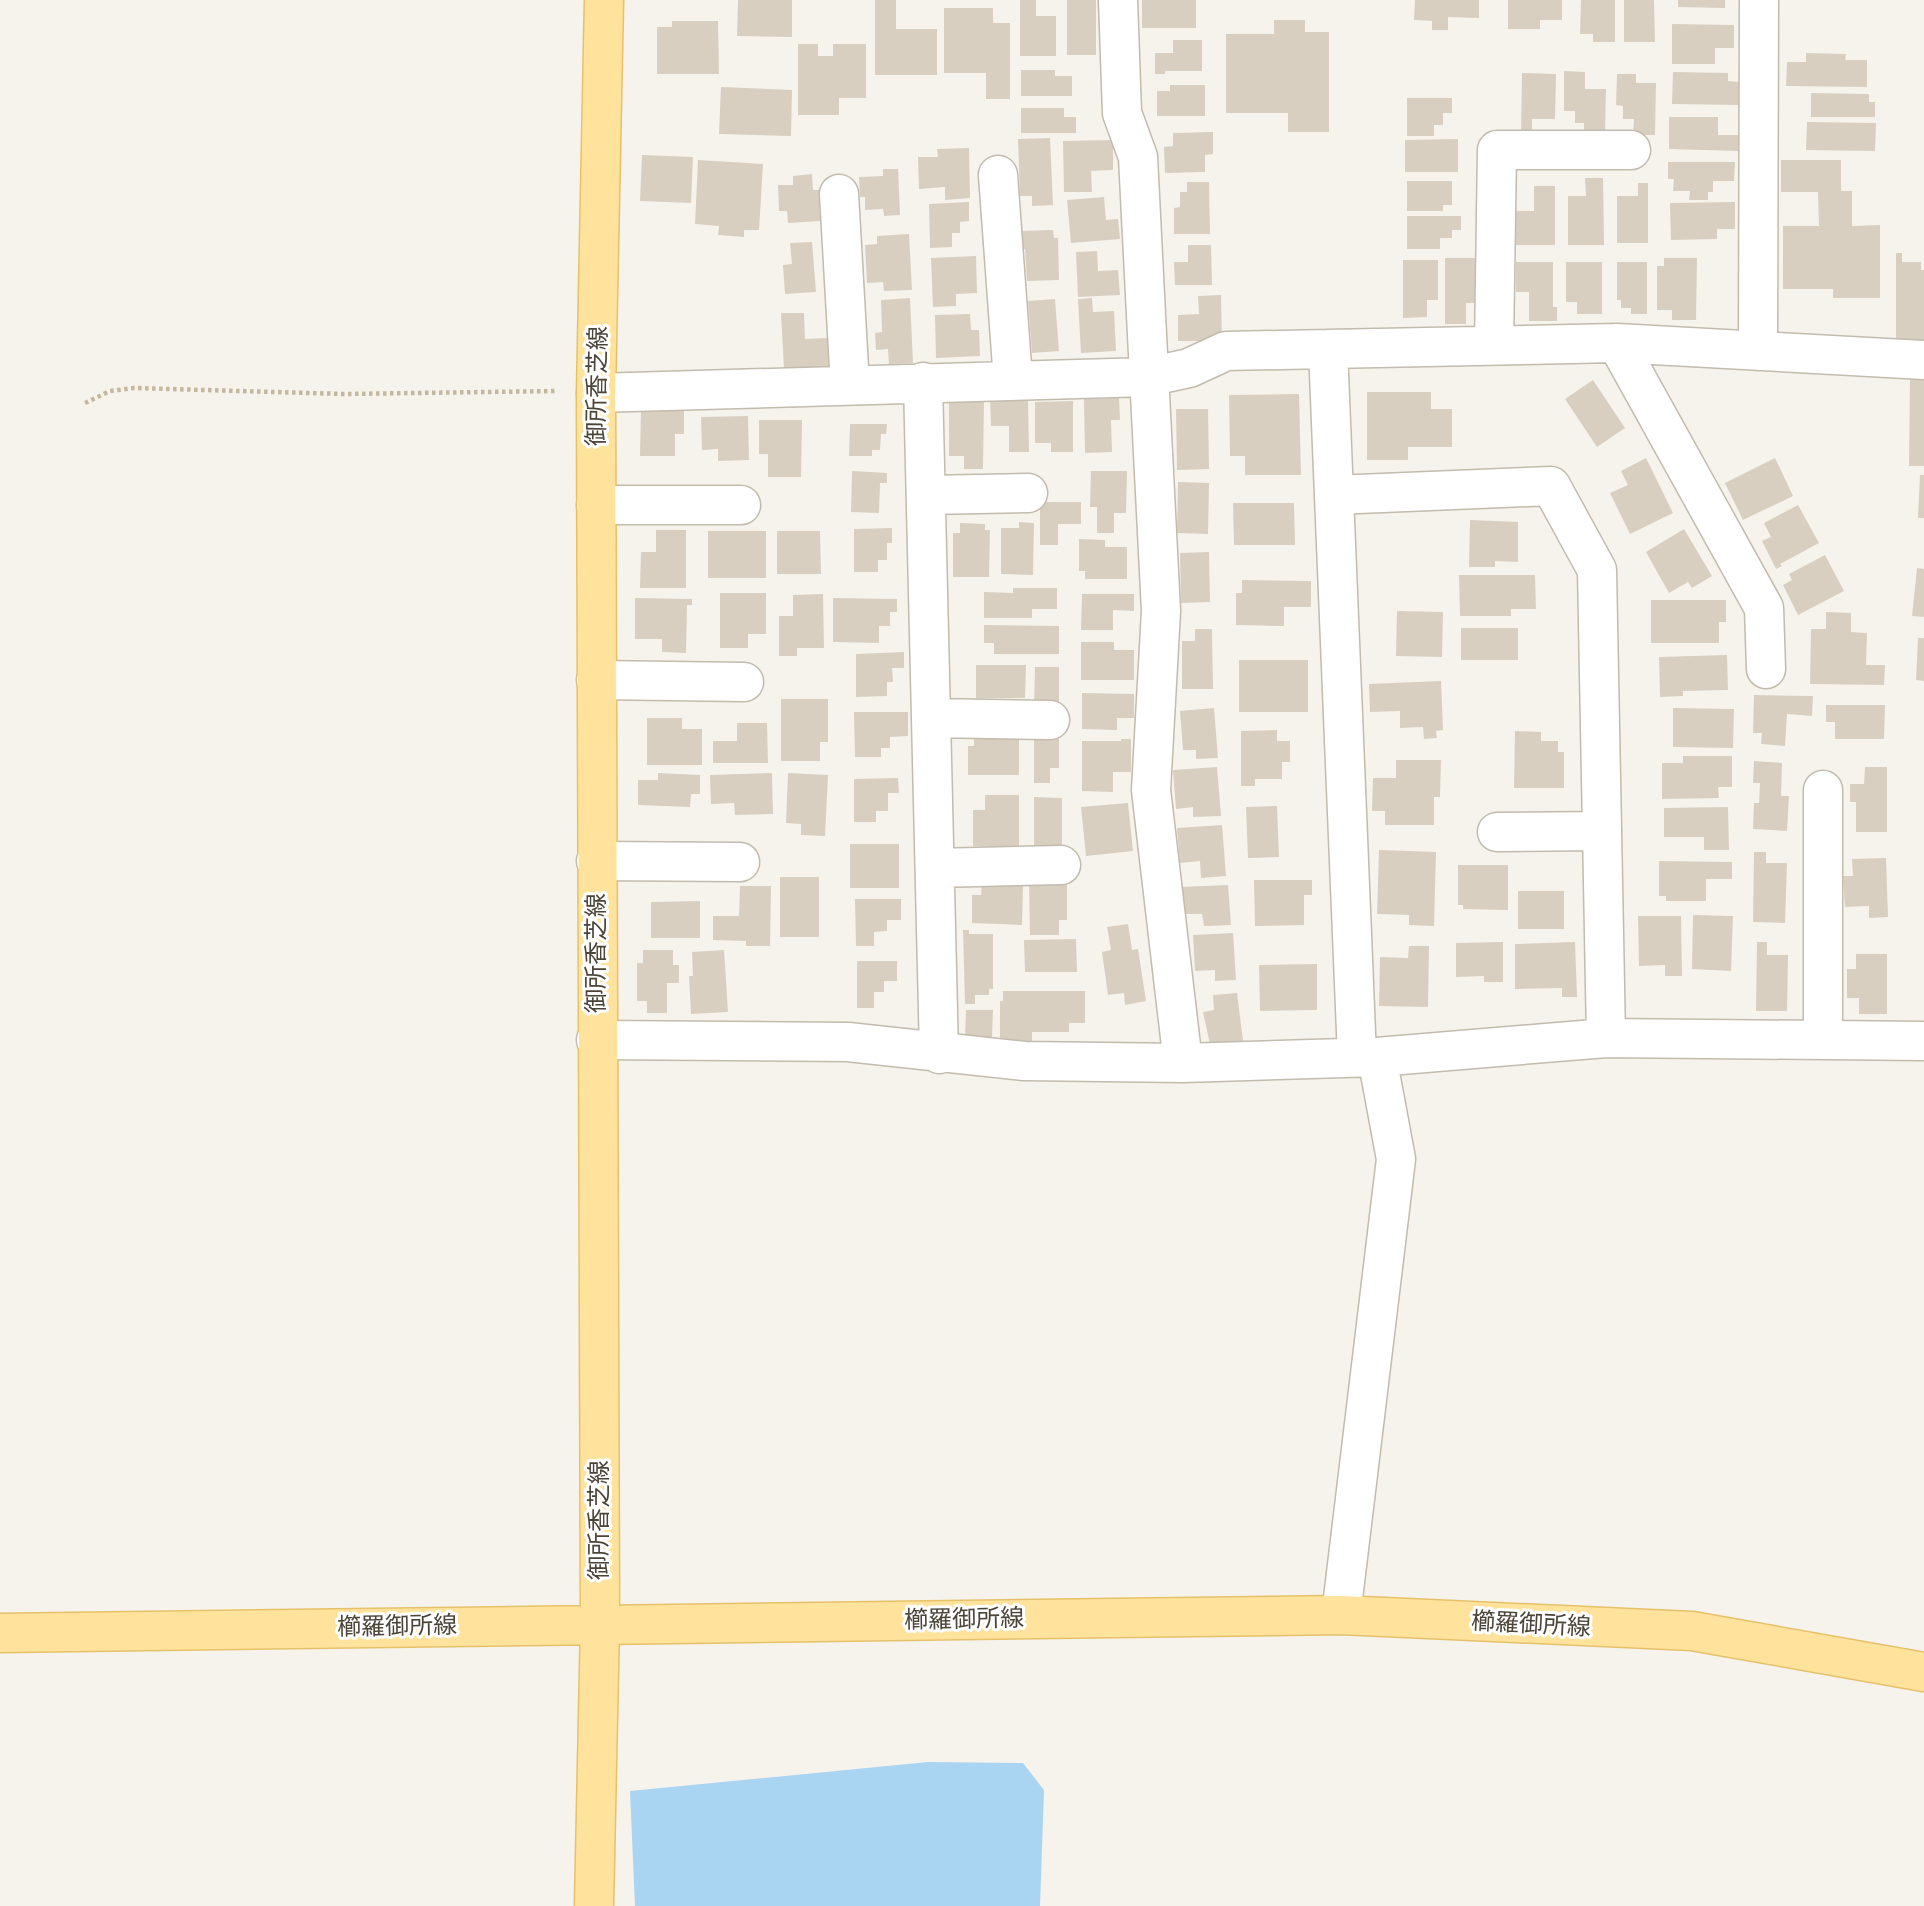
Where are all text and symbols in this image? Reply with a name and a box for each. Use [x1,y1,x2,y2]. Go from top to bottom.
street label: 御所香芝線 [581,326,612,446]
street label: 御所香芝線 [581,893,610,1013]
street label: 御所香芝線 [584,1460,613,1580]
street label: 櫛羅御所線 [904,1603,1024,1634]
street label: 櫛羅御所線 [1470,1606,1592,1641]
street label: 櫛羅御所線 [337,1610,457,1641]

